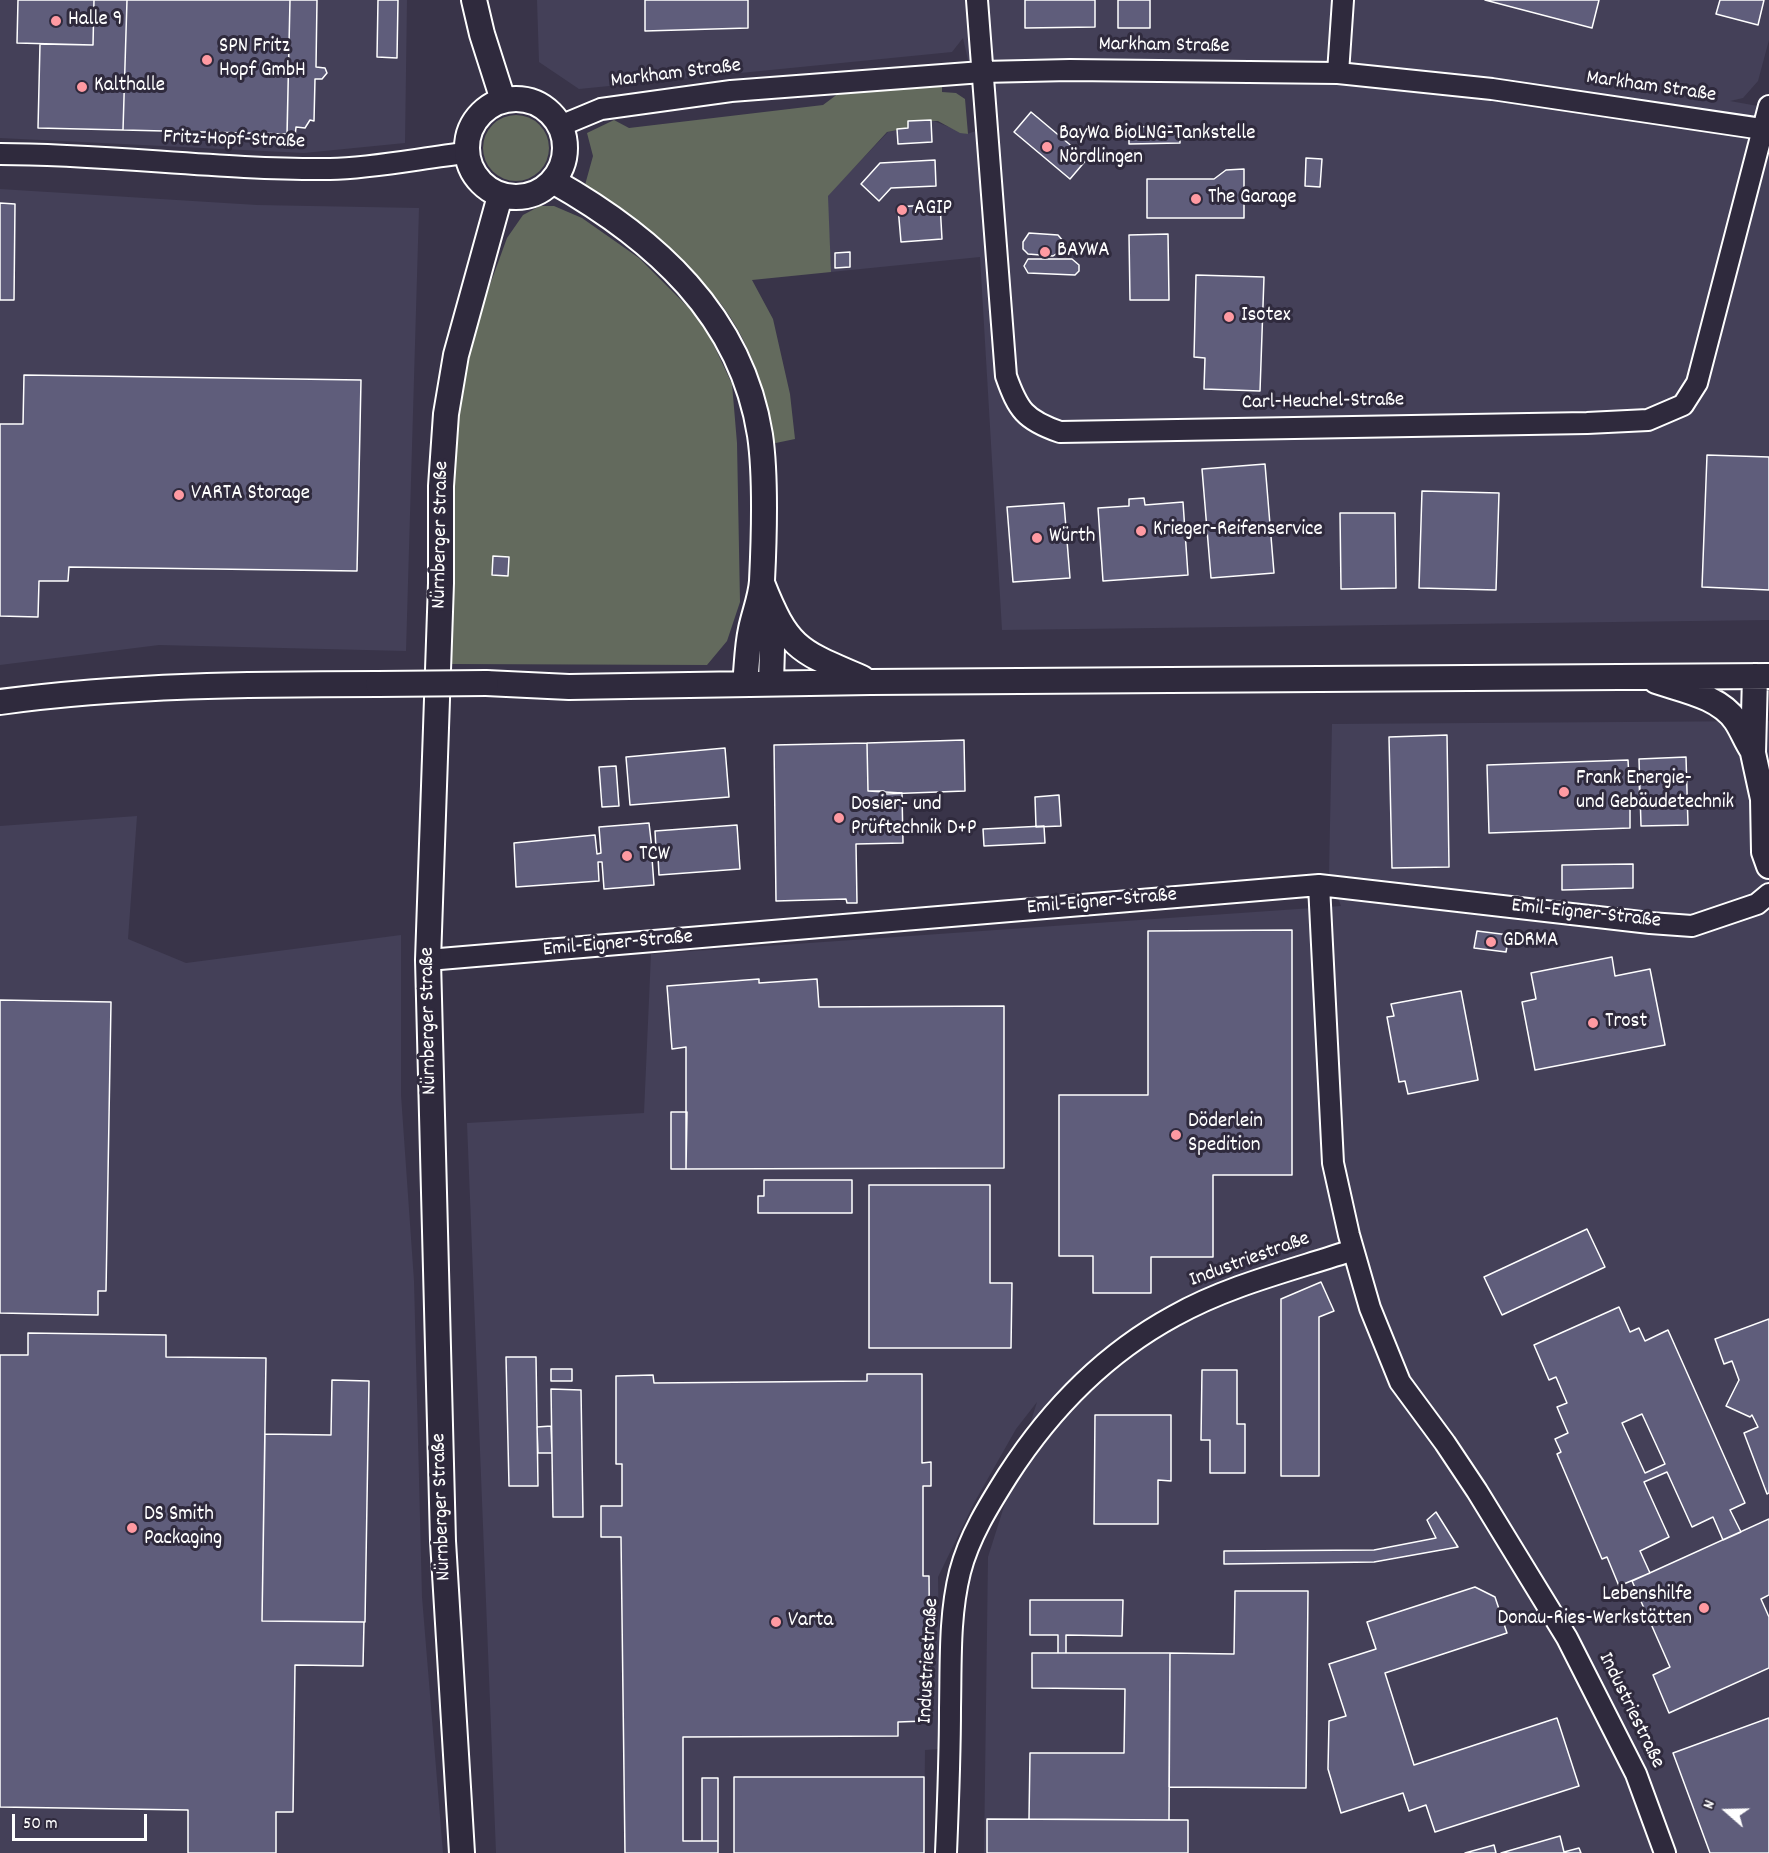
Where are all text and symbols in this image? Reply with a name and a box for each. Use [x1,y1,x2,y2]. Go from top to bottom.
place label: Halle 9 [68,8,122,34]
marker: Halle 9 [49,14,63,28]
street label: Markham Straße [1098,33,1230,61]
place label: SPN Fritz Hopf GmbH [219,35,306,85]
marker: SPN Fritz Hopf GmbH [200,53,214,67]
street label: Markham Straße [609,55,743,95]
street label: Markham Straße [1584,66,1718,110]
place label: Kalthalle [94,74,165,100]
marker: Kalthalle [75,80,89,94]
place label: BayWa BioLNG-Tankstelle Nördlingen [1059,122,1256,172]
street label: Fritz-Hopf-Straße [163,126,305,156]
marker: BayWa BioLNG-Tankstelle Nördlingen [1040,140,1054,154]
place label: The Garage [1208,186,1297,212]
marker: The Garage [1189,192,1203,206]
place label: AGIP [914,197,952,223]
marker: AGIP [895,203,909,217]
place label: BAYWA [1057,239,1110,265]
marker: BAYWA [1038,245,1052,259]
place label: Isotex [1241,304,1290,330]
marker: Isotex [1222,310,1236,324]
street label: Carl-Heuchel-Straße [1242,389,1404,417]
street label: Nürnberger Straße [428,461,456,609]
place label: VARTA Storage [191,482,310,508]
marker: VARTA Storage [172,488,186,502]
place label: Krieger-Reifenservice [1153,518,1323,544]
marker: Krieger-Reifenservice [1134,524,1148,538]
place label: Würth [1049,525,1095,551]
marker: Würth [1030,531,1044,545]
place label: Frank Energie- und Gebäudetechnik [1576,767,1734,817]
marker: Frank Energie- und Gebäudetechnik [1557,785,1571,799]
place label: Dosier- und Prüftechnik D+P [851,793,977,843]
marker: Dosier- und Prüftechnik D+P [832,811,846,825]
place label: TCW [639,843,670,869]
marker: TCW [620,849,634,863]
street label: Emil-Eigner-Straße [1026,884,1178,922]
street label: Emil-Eigner-Straße [1510,895,1662,935]
street label: Emil-Eigner-Straße [542,926,694,964]
place label: GDRMA [1503,929,1558,955]
marker: GDRMA [1484,935,1498,949]
street label: Nürnberger Straße [416,947,444,1095]
place label: Trost [1605,1010,1647,1036]
marker: Trost [1586,1016,1600,1030]
place label: Döderlein Spedition [1188,1110,1263,1160]
marker: Döderlein Spedition [1169,1128,1183,1142]
street label: Industriestraße [1186,1228,1314,1294]
street label: Nürnberger Straße [428,1433,458,1581]
place label: DS Smith Packaging [144,1503,222,1553]
marker: DS Smith Packaging [125,1521,139,1535]
place label: Lebenshilfe Donau-Ries-Werkstätten [1497,1583,1692,1633]
street label: Industriestraße [914,1597,946,1725]
marker: Lebenshilfe Donau-Ries-Werkstätten [1697,1601,1711,1615]
place label: Varta [788,1609,833,1635]
marker: Varta [769,1615,783,1629]
street label: Industriestraße [1591,1649,1669,1773]
north arrow [1697,1781,1757,1841]
text: N [1697,1797,1722,1812]
scale bar [15,1802,150,1840]
text: 50 m [23,1812,58,1837]

